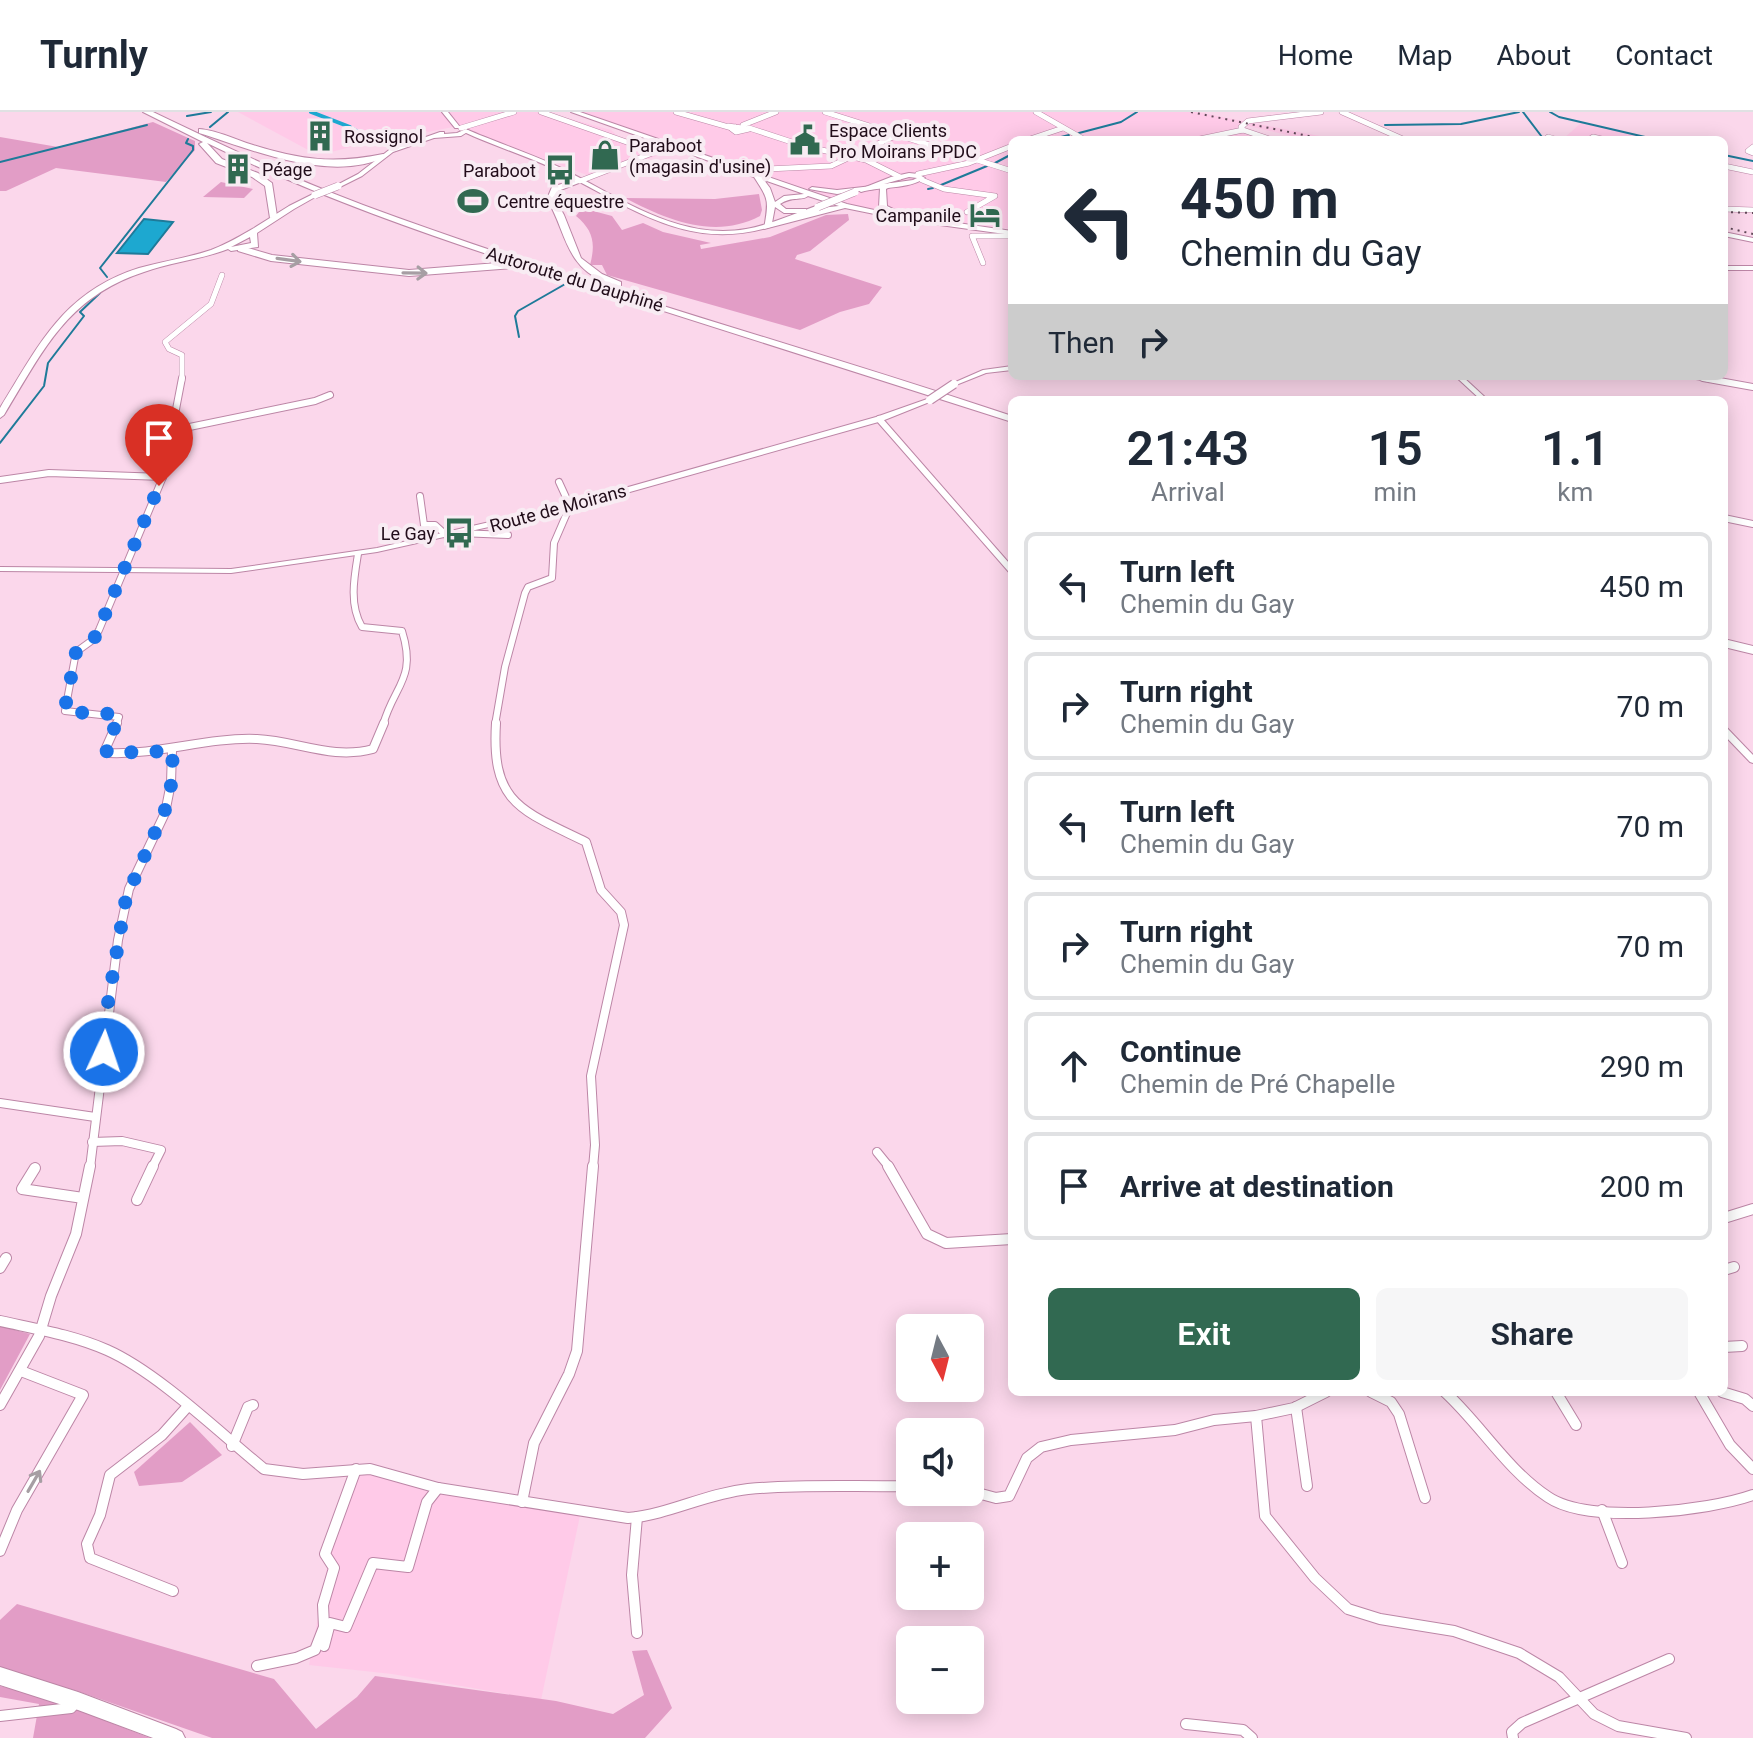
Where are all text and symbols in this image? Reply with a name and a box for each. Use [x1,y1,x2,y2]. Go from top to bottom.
text: Turnly [40,33,148,77]
text: Home [1278,39,1353,72]
text: Map [1397,39,1453,72]
text: About [1497,39,1571,72]
text: Contact [1615,39,1713,72]
building icon: Rossignol [303,119,337,153]
place label: Espace Clients Pro Moirans PPDC [829,120,977,162]
public building icon: Espace Clients Pro Moirans PPDC [788,123,822,157]
place label: Rossignol [344,126,423,147]
place label: Paraboot (magasin d'usine) [629,135,771,178]
shop icon: Paraboot (magasin d'usine) [588,138,622,172]
building icon: Péage [221,152,255,186]
bus stop icon: Paraboot [543,153,577,187]
place label: Péage [262,159,312,180]
place label: Paraboot [463,160,536,181]
text: 450 m [1180,166,1339,232]
icon: left [1048,168,1152,272]
sports icon: Centre équestre [456,184,490,218]
place label: Centre équestre [497,191,624,212]
hotel icon: Campanile [968,198,1002,232]
place label: Campanile [876,205,961,226]
text: Chemin du Gay [1180,233,1421,275]
street label: Autoroute du Dauphiné [484,242,666,316]
one-way arrow [275,253,301,268]
one-way arrow [401,265,428,280]
icon: right [1131,320,1175,364]
text: Then [1048,325,1115,360]
pin [125,404,193,486]
icon: arrive [137,416,181,460]
text: 21:43 [1126,420,1249,477]
text: 15 [1368,420,1423,477]
text: 1.1 [1541,420,1610,477]
text: Arrival [1151,477,1225,507]
text: min [1373,477,1417,507]
text: km [1557,477,1593,507]
street label: Route de Moirans [487,480,629,536]
bus stop icon: Le Gay [442,516,476,550]
place label: Le Gay [381,523,435,544]
text: Turn left [1120,554,1235,589]
icon: left [1052,564,1096,608]
text: 450 m [1600,569,1684,604]
text: Chemin du Gay [1120,589,1294,619]
text: Turn right [1120,674,1253,709]
icon: right [1052,684,1096,728]
text: 70 m [1617,689,1684,724]
text: Chemin du Gay [1120,709,1294,739]
text: Turn left [1120,794,1235,829]
icon: left [1052,804,1096,848]
text: 70 m [1617,809,1684,844]
text: Chemin du Gay [1120,829,1294,859]
text: Turn right [1120,914,1253,949]
icon: right [1052,924,1096,968]
text: 70 m [1617,929,1684,964]
text: Chemin du Gay [1120,949,1294,979]
position arrow [62,1010,146,1094]
text: Continue [1120,1034,1241,1069]
icon: ahead [1052,1044,1096,1088]
text: 290 m [1600,1049,1684,1084]
text: Chemin de Pré Chapelle [1120,1069,1395,1099]
icon: arrive [1052,1164,1096,1208]
text: Arrive at destination [1120,1169,1394,1204]
text: 200 m [1600,1169,1684,1204]
button: Exit [1048,1288,1360,1380]
button: Share [1376,1288,1688,1380]
north arrow [896,1314,984,1402]
map controls [896,1314,984,1714]
button: sound [896,1418,984,1506]
one-way arrow [26,1470,42,1493]
button: + [896,1522,984,1610]
button: − [896,1626,984,1714]

